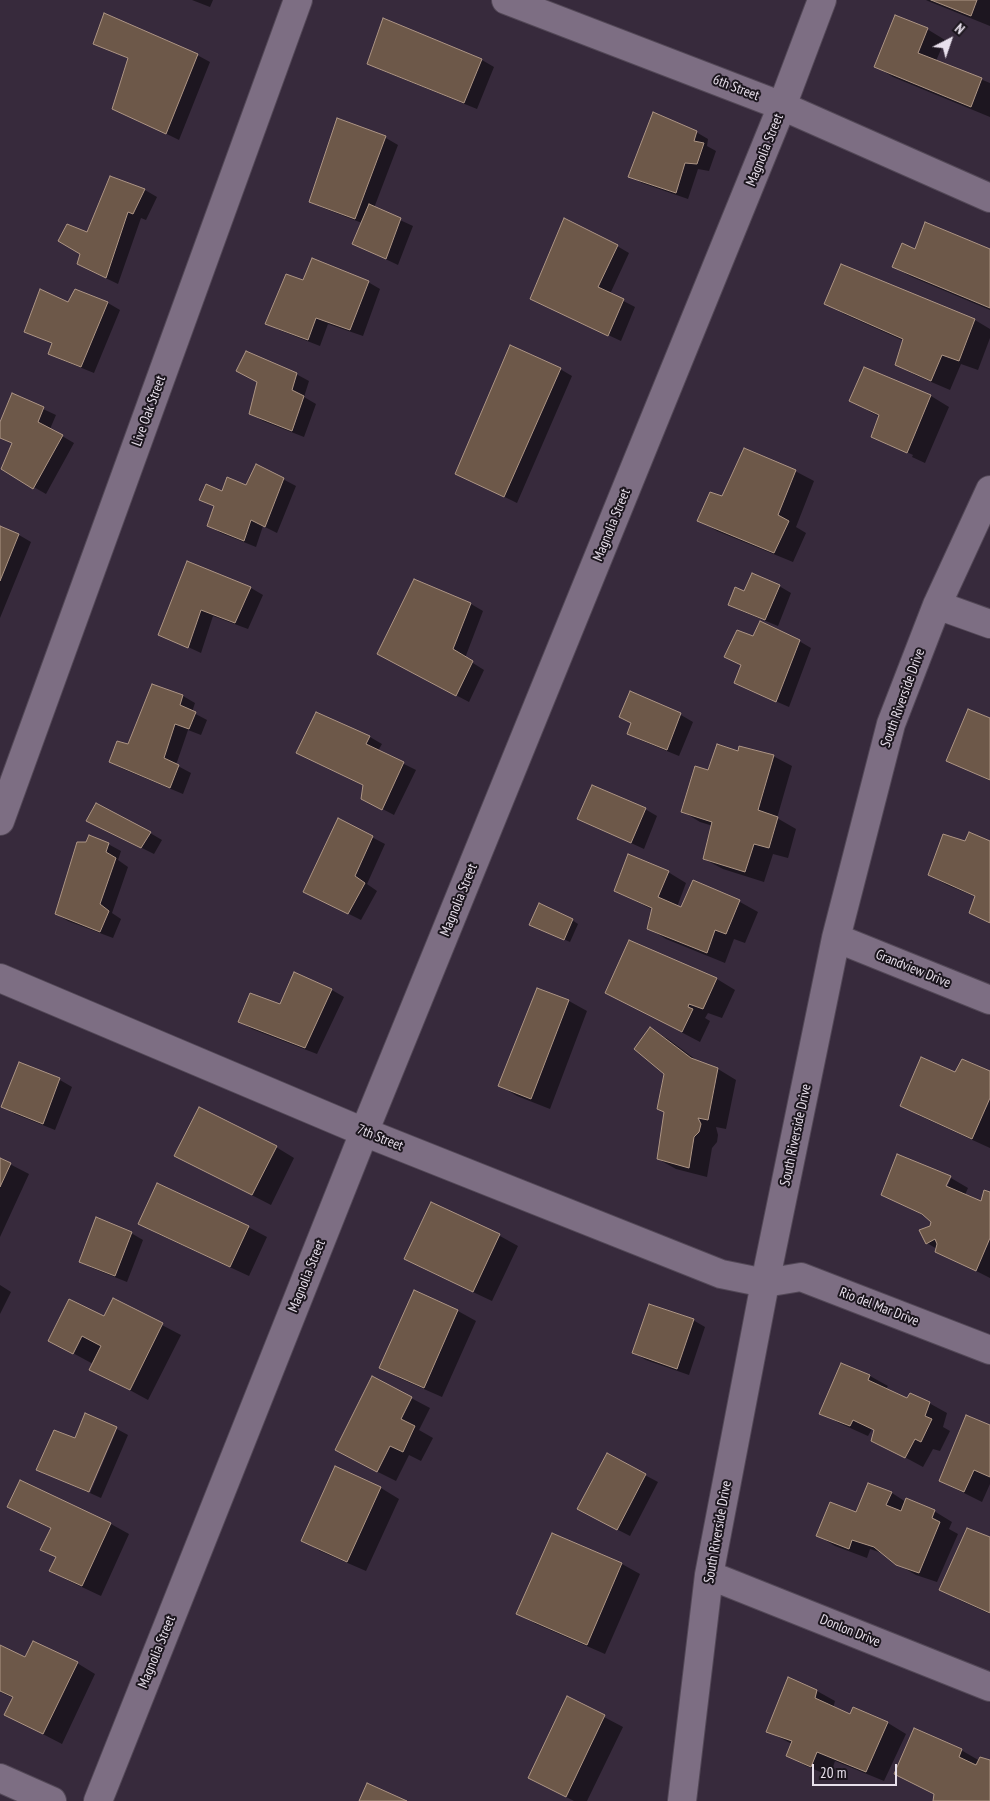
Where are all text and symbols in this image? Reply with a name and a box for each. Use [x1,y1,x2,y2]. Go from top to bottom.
north arrow [925,15,975,65]
text: N [951,19,969,38]
street label: 6th Street [710,72,762,104]
street label: Magnolia Street [743,111,787,189]
street label: Live Oak Street [129,374,169,448]
street label: Magnolia Street [590,486,634,564]
street label: South Riverside Drive [877,646,929,750]
street label: Magnolia Street [437,861,481,939]
street label: Grandview Drive [873,946,953,992]
street label: South Riverside Drive [777,1082,815,1188]
street label: 7th Street [355,1121,405,1155]
street label: Magnolia Street [285,1237,329,1315]
street label: Rio del Mar Drive [837,1284,921,1330]
street label: South Riverside Drive [701,1479,735,1585]
street label: Donlon Drive [817,1611,883,1651]
street label: Magnolia Street [135,1613,179,1691]
scale bar [815,1754,900,1786]
text: 20 m [820,1763,846,1782]

